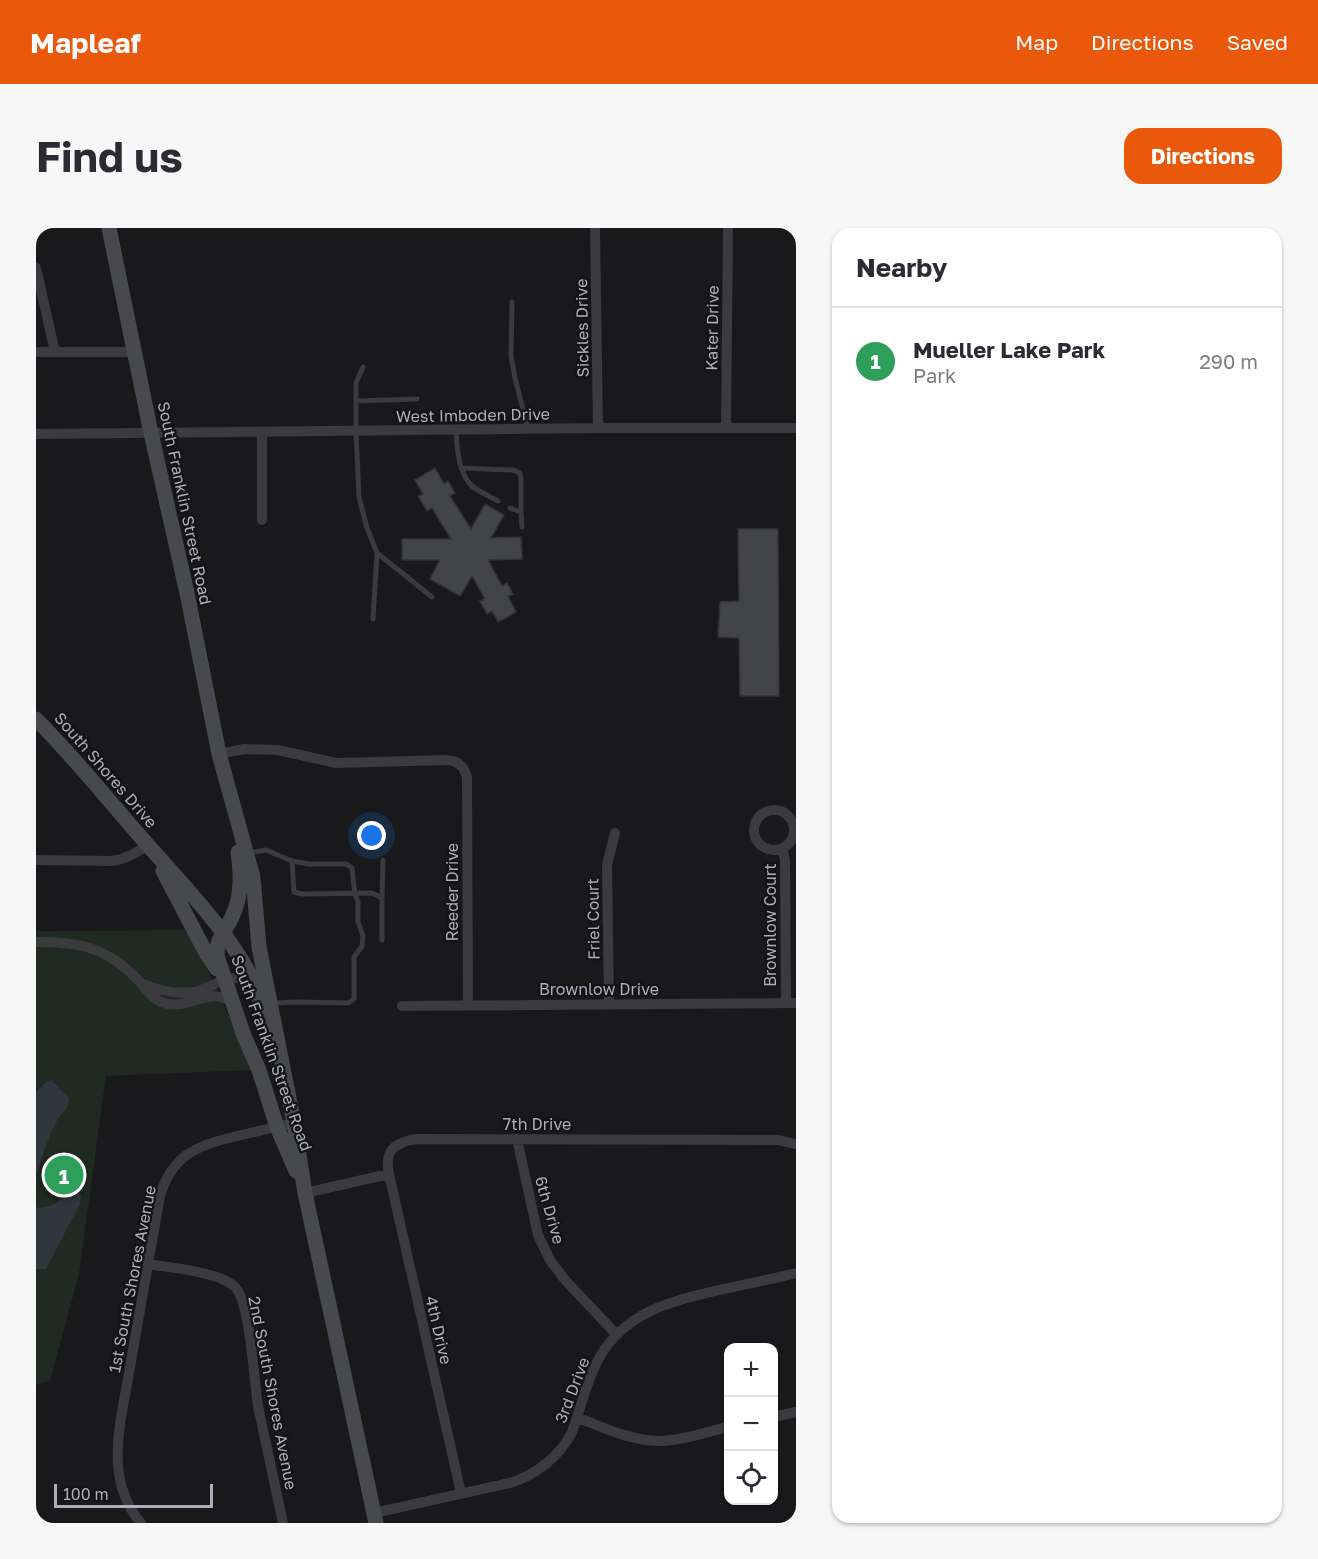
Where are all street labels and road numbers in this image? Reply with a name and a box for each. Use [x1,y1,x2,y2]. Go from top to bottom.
street label: Sickles Drive [571,279,593,377]
street label: Kater Drive [701,285,723,371]
street label: South Franklin Street Road [154,400,216,606]
street label: West Imboden Drive [396,404,550,426]
street label: South Shores Drive [50,708,162,832]
street label: Reeder Drive [442,843,462,941]
street label: Brownlow Court [760,863,780,987]
street label: Friel Court [582,878,604,960]
street label: South Franklin Street Road [227,952,317,1154]
street label: Brownlow Drive [539,979,659,999]
street label: 7th Drive [503,1114,571,1134]
street label: 6th Drive [531,1174,569,1246]
street label: 1st South Shores Avenue [104,1184,160,1374]
street label: 4th Drive [421,1294,457,1366]
street label: 2nd South Shores Avenue [244,1295,302,1491]
street label: 3rd Drive [550,1354,594,1426]

